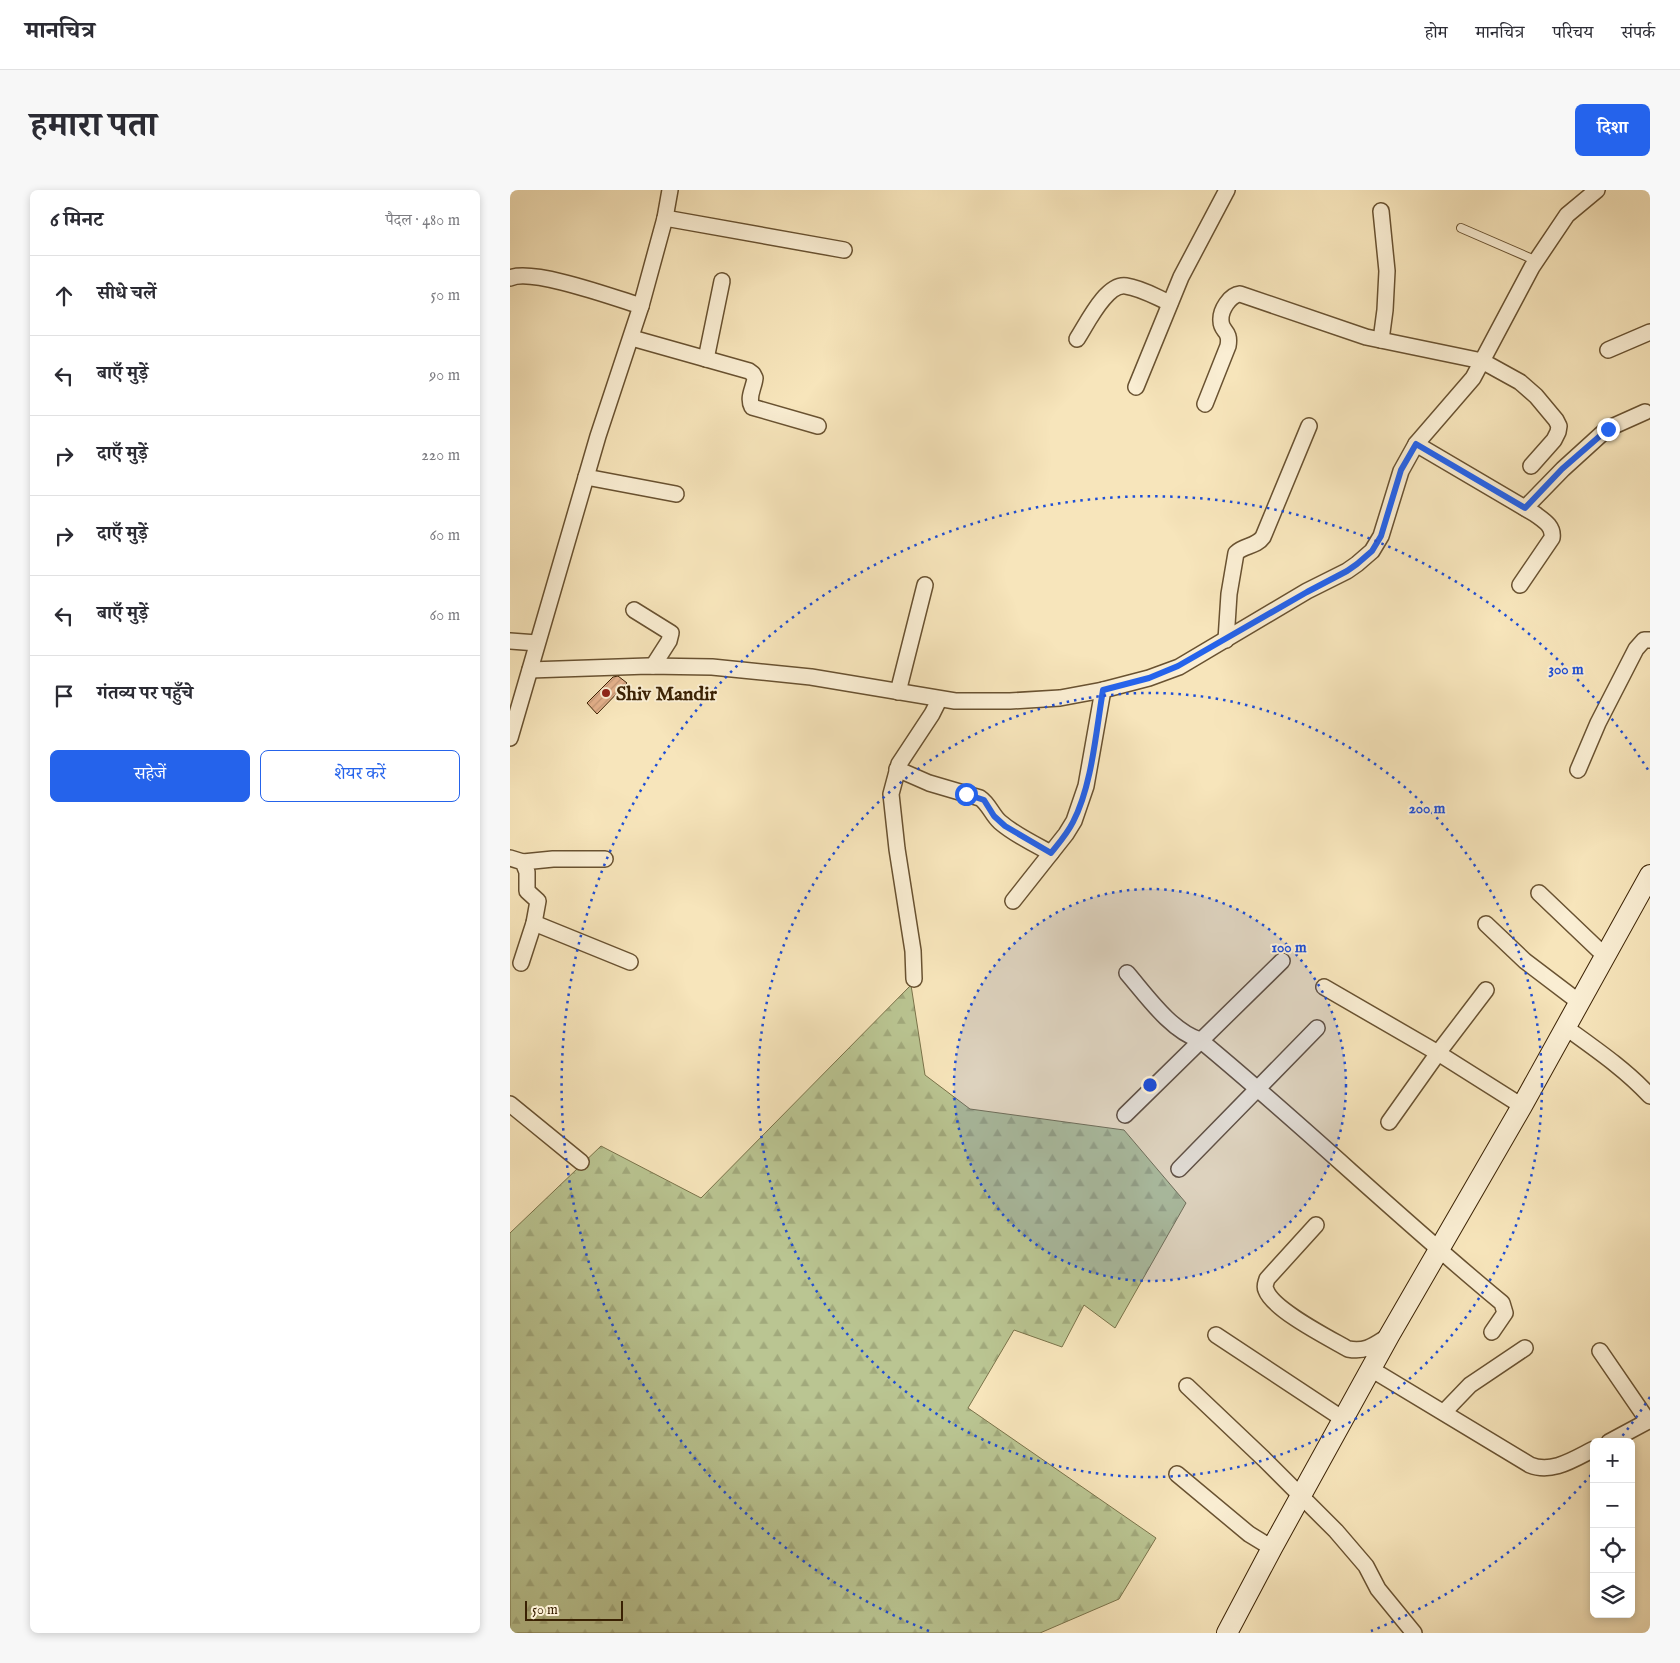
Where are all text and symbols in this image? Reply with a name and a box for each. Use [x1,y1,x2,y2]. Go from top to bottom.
text: मानचित्र [25,16,95,47]
text: होम [1425,22,1448,45]
text: मानचित्र [1476,22,1524,45]
text: परिचय [1552,22,1593,45]
text: संपर्क [1621,22,1655,45]
text: हमारा पता [30,104,157,149]
button: दिशा [1575,104,1650,156]
text: 6 मिनट [50,207,103,234]
text: पैदल · 480 m [385,211,460,231]
icon: ahead [50,282,78,310]
text: सीधे चलें [97,282,156,306]
text: 50 m [431,286,460,306]
icon: left [50,362,78,390]
text: बाएँ मुड़ें [97,362,148,386]
text: 90 m [429,366,460,386]
route end [1597,418,1620,441]
icon: right [50,442,78,470]
text: दाएँ मुड़ें [97,442,148,466]
text: 220 m [421,446,460,466]
icon: right [50,522,78,550]
text: दाएँ मुड़ें [97,522,148,546]
text: 60 m [430,526,460,546]
icon: left [50,602,78,630]
text: बाएँ मुड़ें [97,602,148,626]
text: 60 m [430,606,460,626]
text: 300 m [1548,660,1584,679]
icon: arrive [50,682,78,710]
text: गंतव्य पर पहुँचे [97,682,193,706]
place label: Shiv Mandir [616,682,717,707]
marker: Shiv Mandir [600,687,612,699]
button: सहेजें [50,750,250,802]
button: शेयर करें [260,750,460,802]
route start [955,783,978,806]
text: 200 m [1409,799,1446,818]
text: 100 m [1271,938,1307,957]
centre of rings [1141,1076,1159,1094]
map controls [1590,1438,1635,1618]
button: + [1590,1438,1635,1483]
button: − [1590,1483,1635,1528]
button: locate [1590,1528,1635,1573]
button: layers [1590,1573,1635,1618]
scale bar [525,1598,622,1621]
text: 50 m [532,1601,558,1619]

